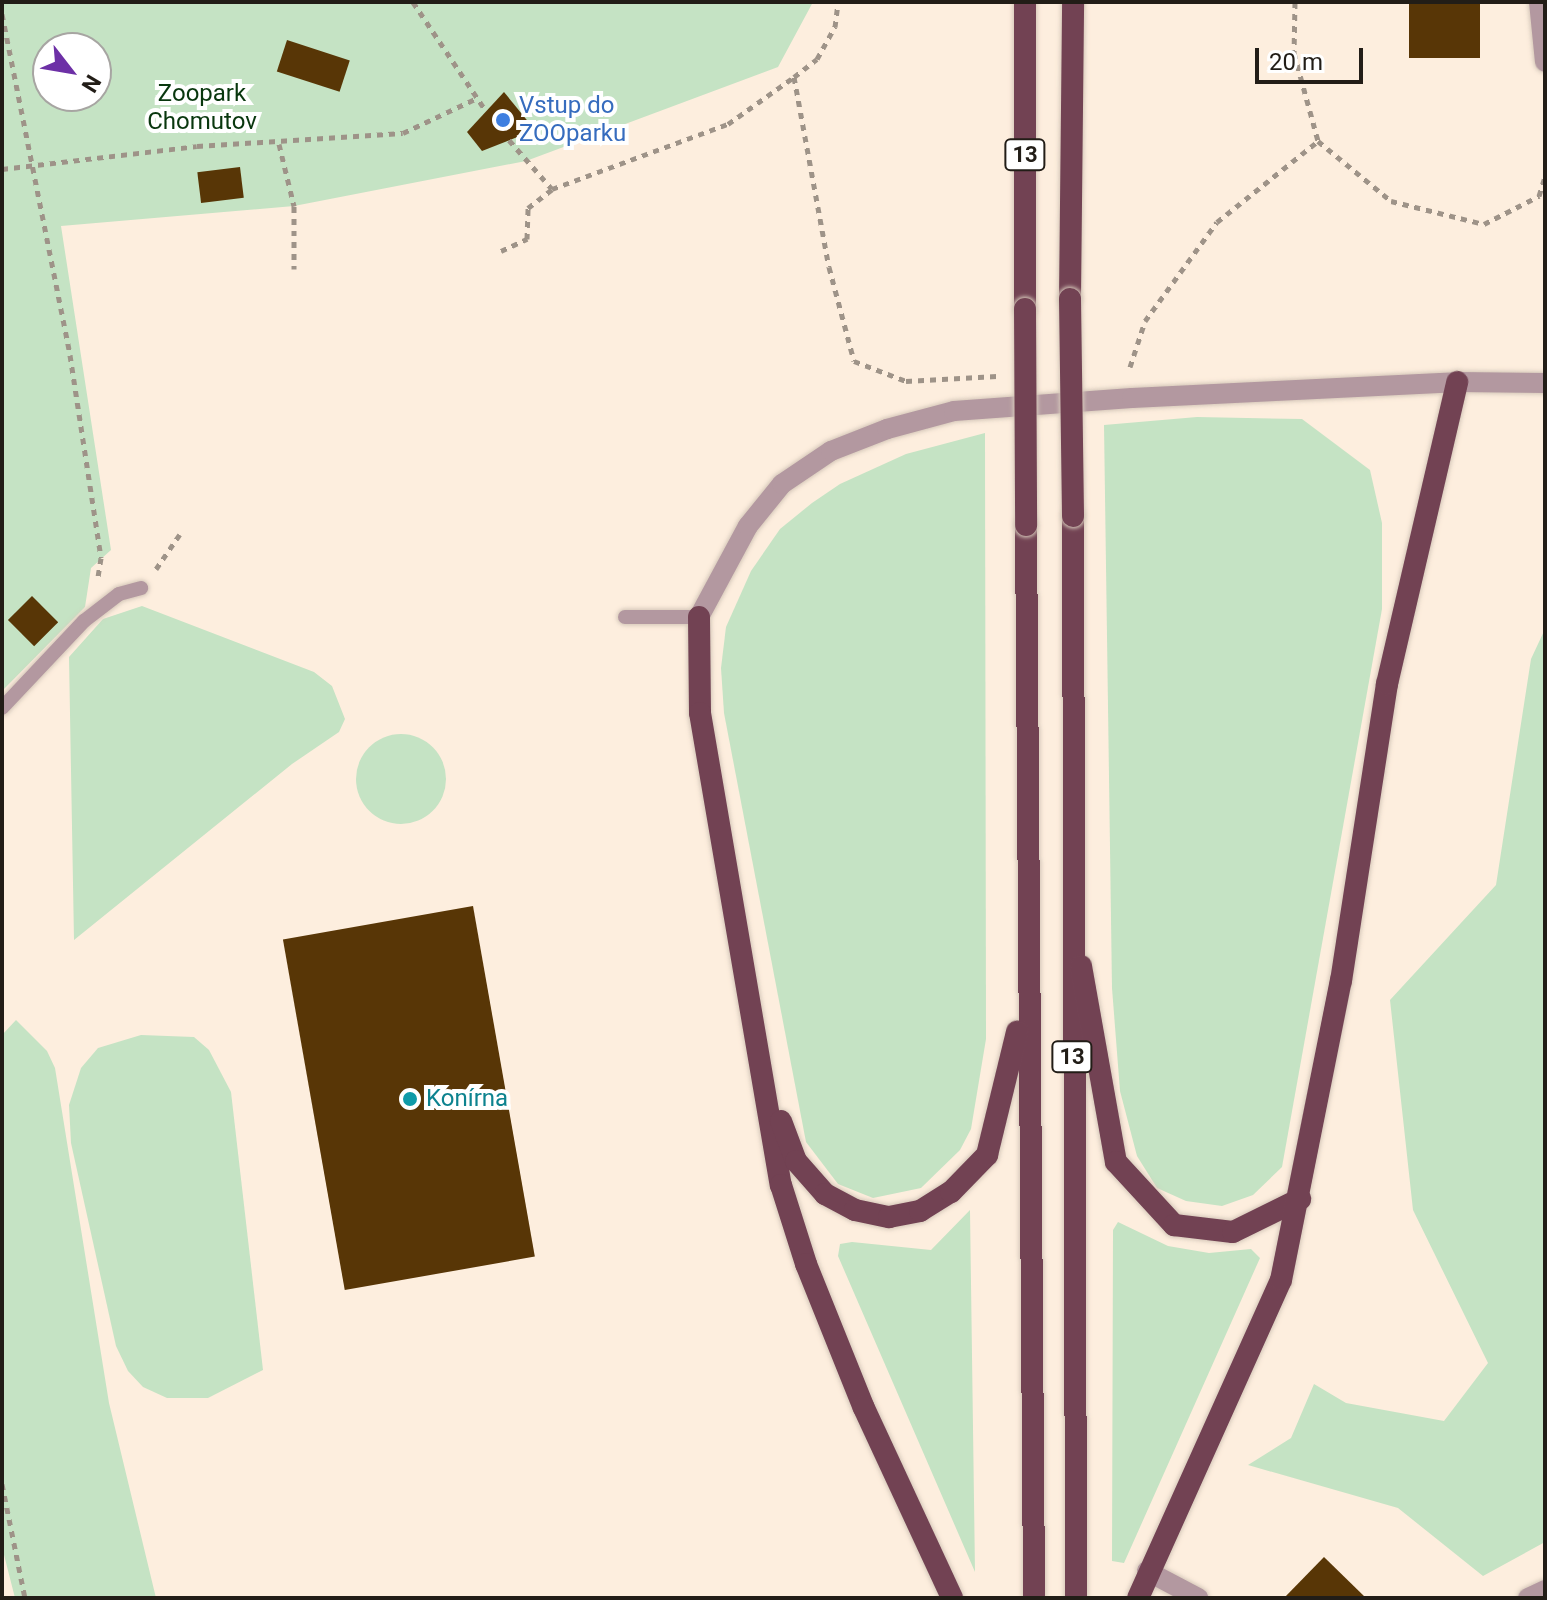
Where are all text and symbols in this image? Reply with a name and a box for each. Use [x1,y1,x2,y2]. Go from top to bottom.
north arrow [32,32,112,112]
scale bar [1259,32,1367,82]
text: 20 m [1269,48,1323,76]
text: N [77,70,106,97]
park label: Zoopark Chomutov [147,80,257,136]
place label: Vstup do ZOOparku [519,92,626,148]
marker: Vstup do ZOOparku [494,111,512,129]
road number: 13 [1003,137,1047,173]
road number: 13 [1050,1039,1094,1075]
place label: Konírna [426,1085,508,1113]
marker: Konírna [401,1090,419,1108]

